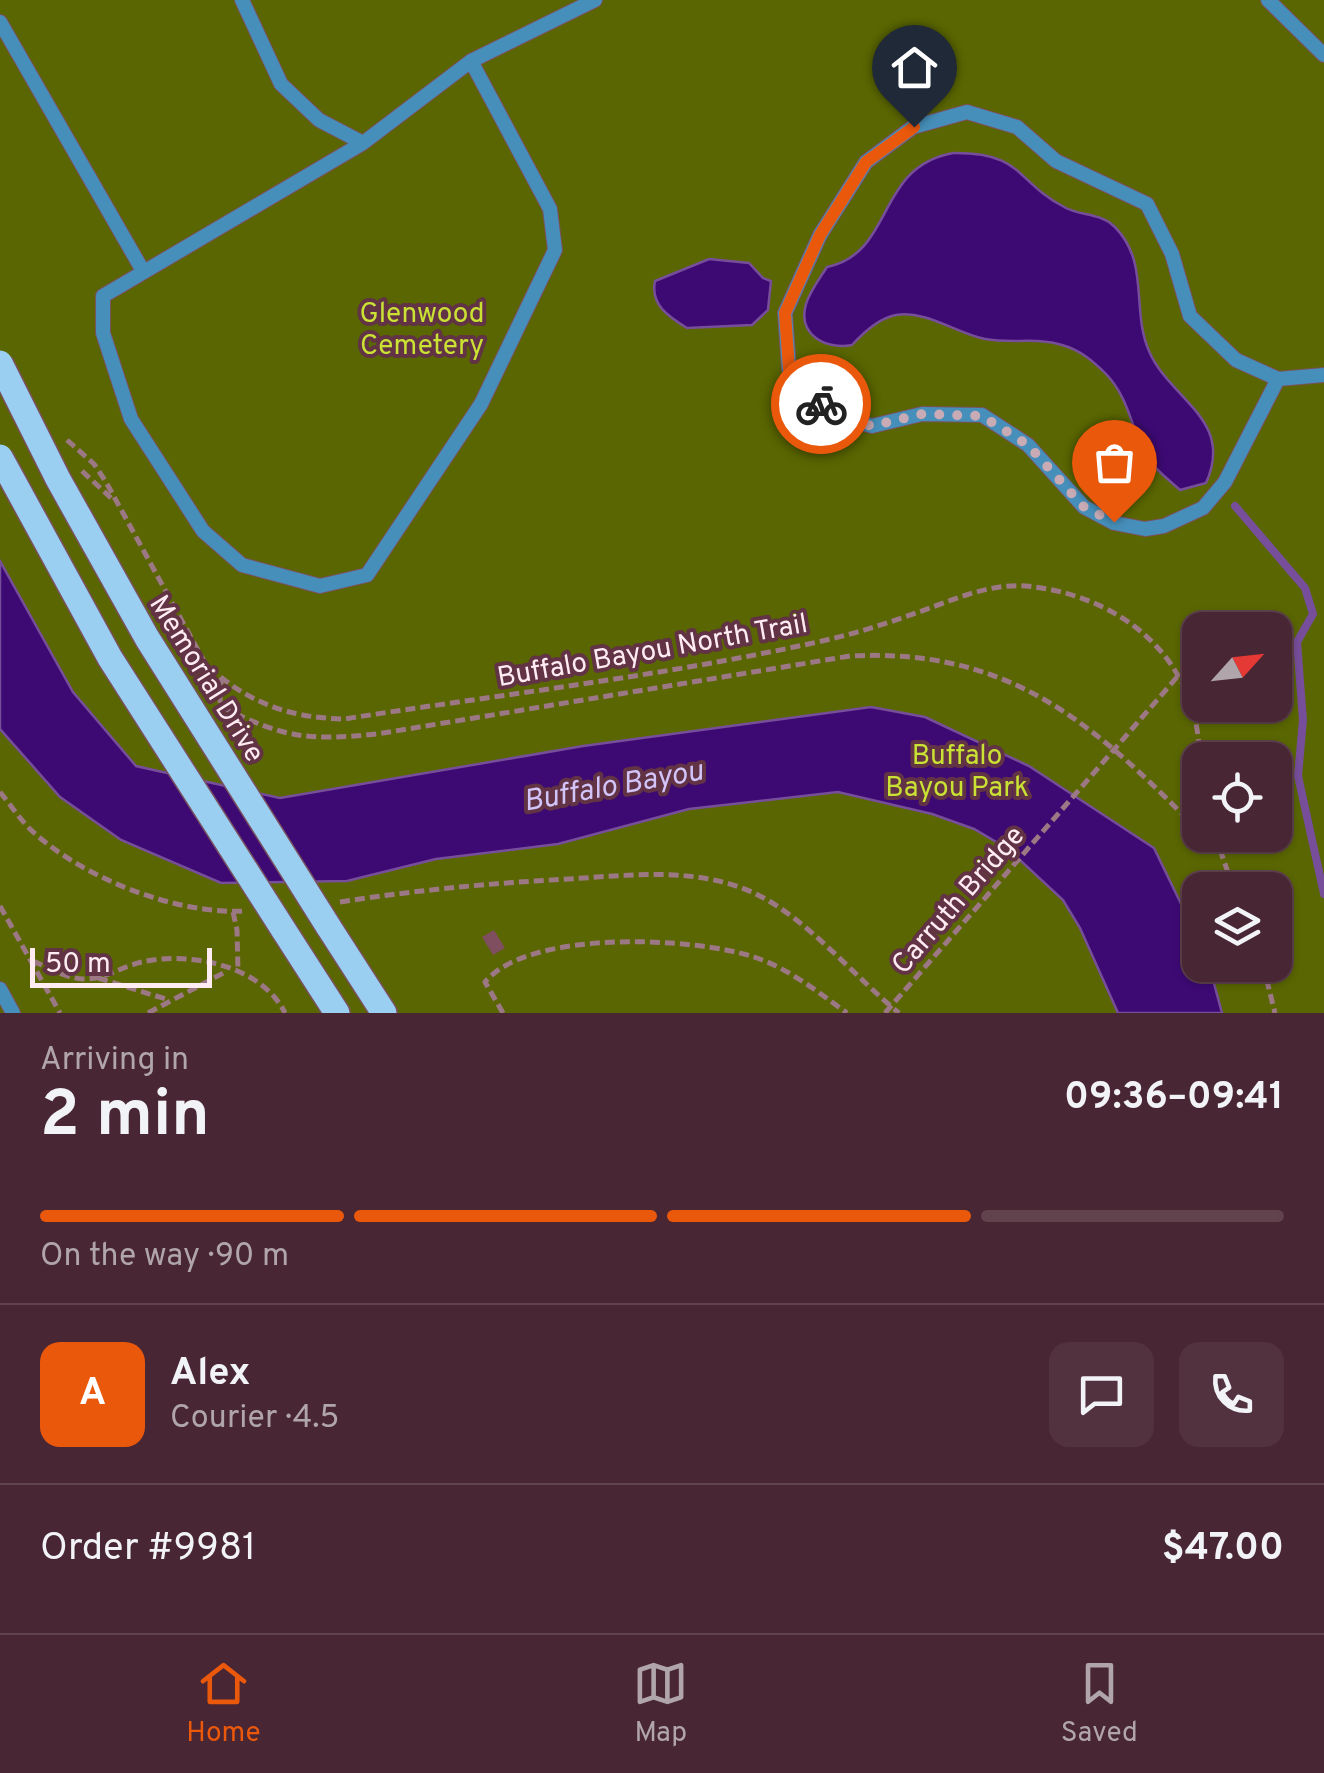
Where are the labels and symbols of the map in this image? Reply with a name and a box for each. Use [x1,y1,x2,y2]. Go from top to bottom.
pin [872,25,957,128]
park label: Glenwood Cemetery [359,297,485,365]
courier [771,354,871,454]
pin [1072,420,1157,523]
street label: Memorial Drive [140,589,271,770]
street label: Buffalo Bayou North Trail [495,607,811,697]
north arrow [1182,612,1292,722]
park label: Buffalo Bayou Park [885,739,1029,807]
water label: Buffalo Bayou [521,753,707,821]
street label: Carruth Bridge [885,819,1034,983]
scale bar [30,943,212,988]

